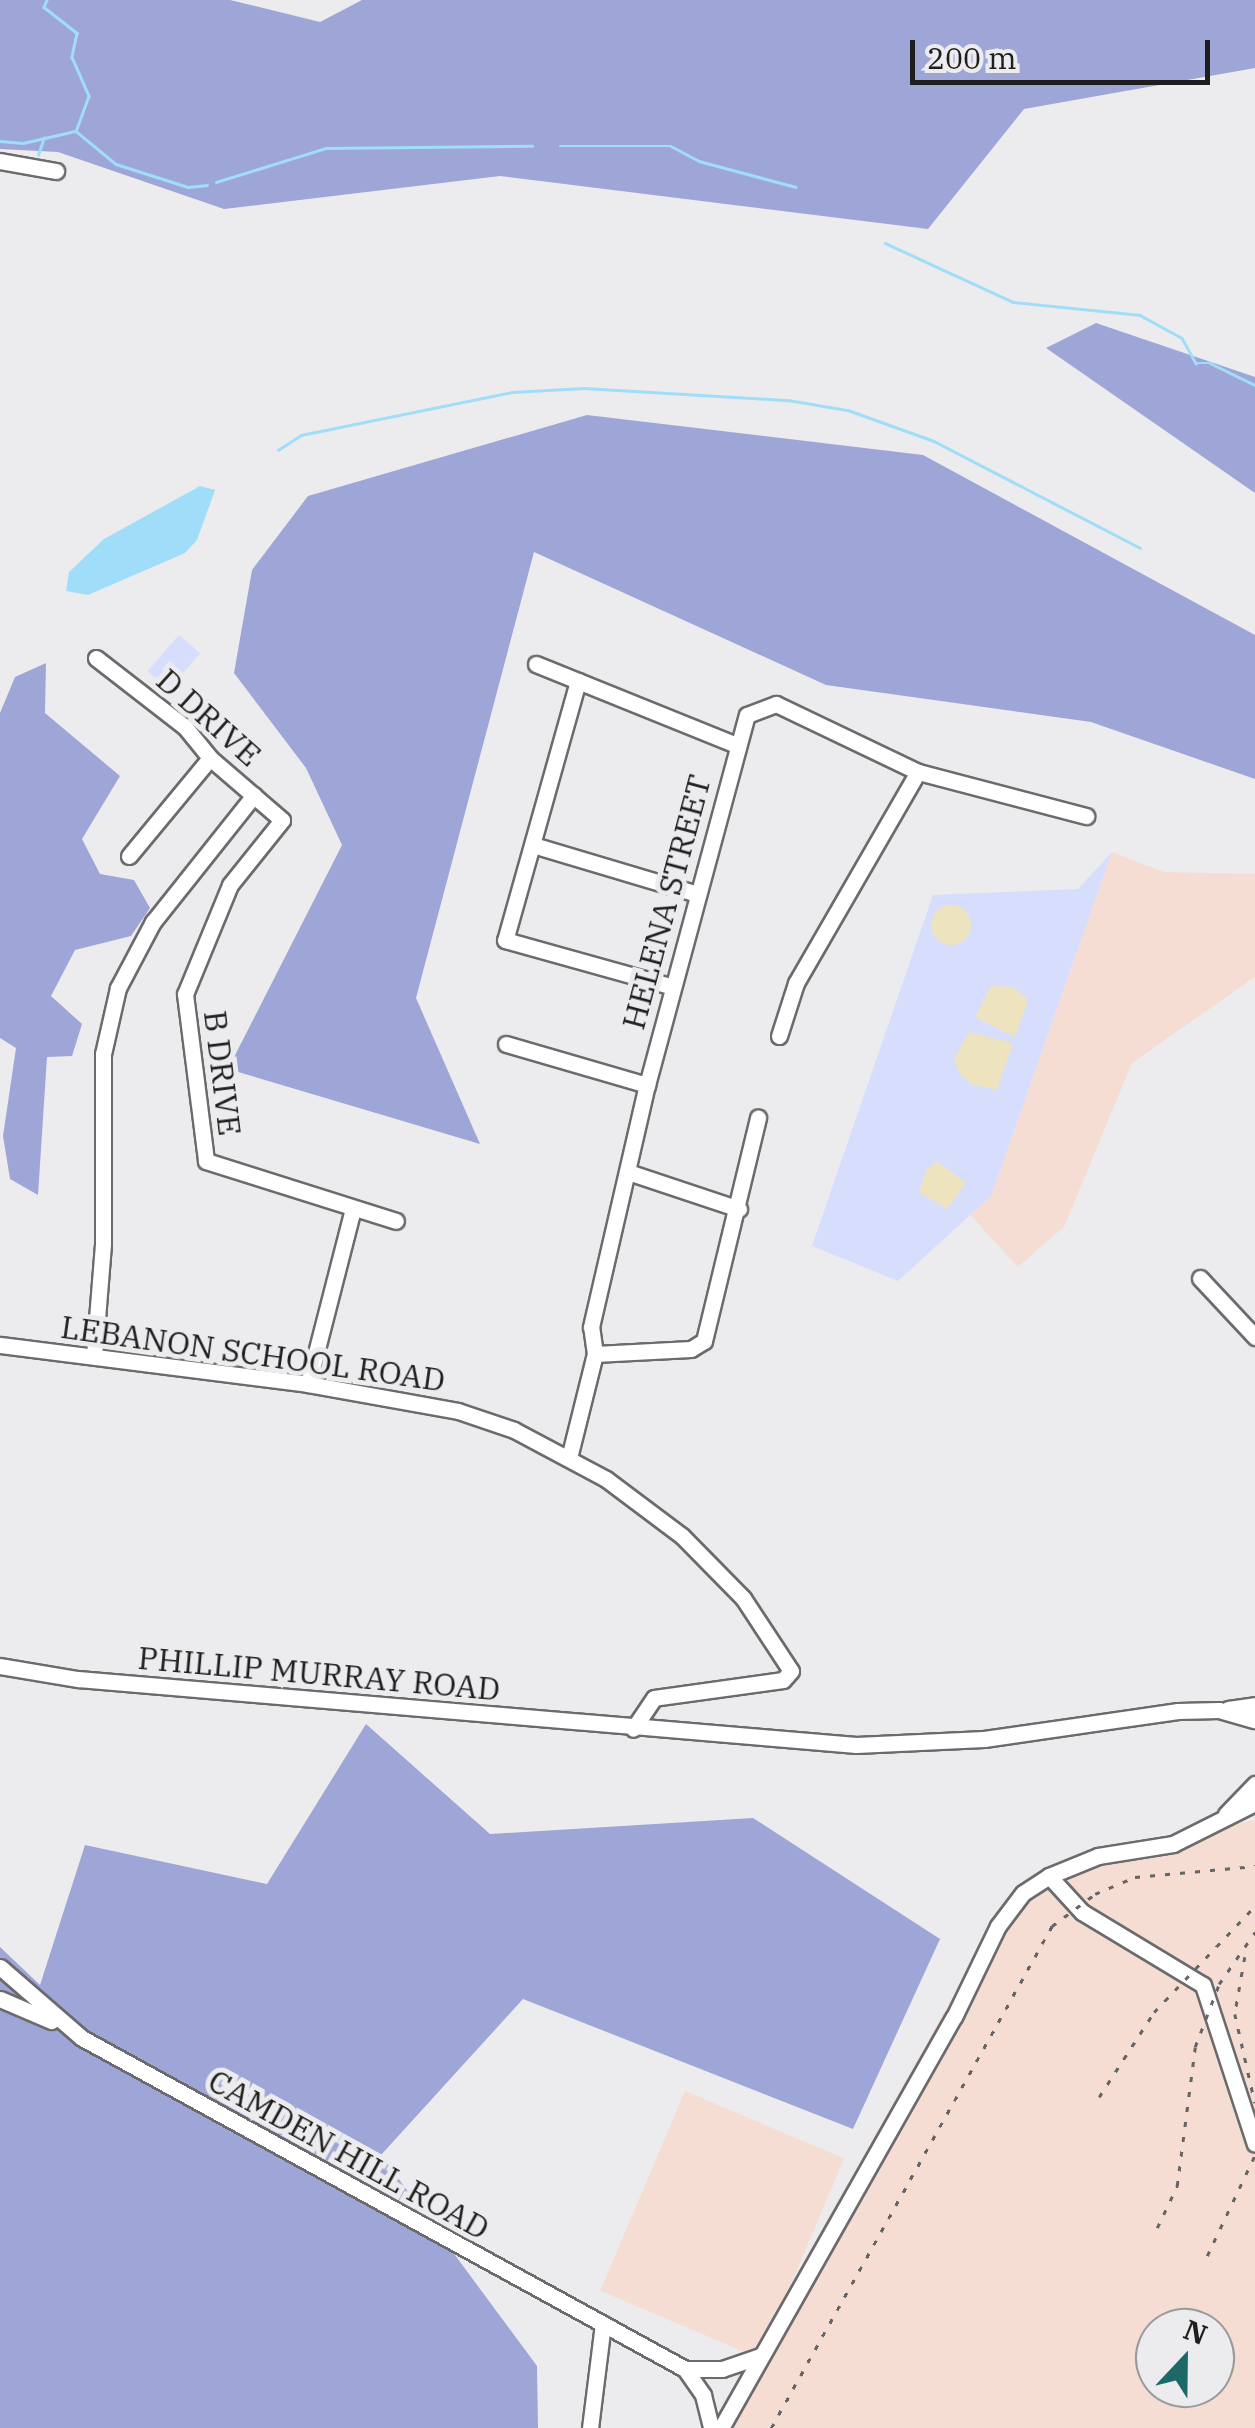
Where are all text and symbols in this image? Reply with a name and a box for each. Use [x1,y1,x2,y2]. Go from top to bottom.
scale bar [915,20,1215,82]
text: 200 m [927,38,1017,77]
street label: D DRIVE [149,660,269,774]
street label: HELENA STREET [614,771,718,1033]
street label: B DRIVE [196,1008,250,1138]
street label: LEBANON SCHOOL ROAD [58,1307,448,1399]
street label: PHILLIP MURRAY ROAD [136,1638,502,1708]
street label: CAMDEN HILL ROAD [202,2061,496,2247]
north arrow [1135,2308,1235,2408]
text: N [1178,2310,1213,2353]

